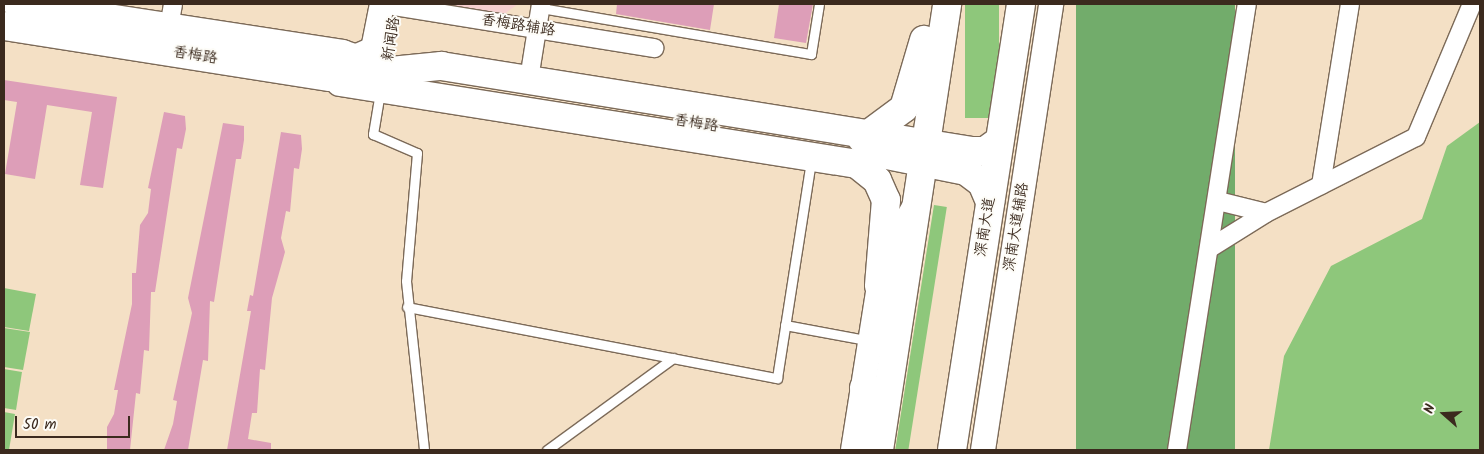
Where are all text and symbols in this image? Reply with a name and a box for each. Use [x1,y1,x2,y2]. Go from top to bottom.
street label: 香梅路辅路 [480,11,556,41]
street label: 新闻路 [380,15,404,63]
street label: 香梅路 [171,44,219,68]
street label: 香梅路 [672,112,720,136]
street label: 深南大道辅路 [1001,181,1033,273]
street label: 深南大道 [972,196,1000,258]
north arrow [1419,389,1469,439]
text: N [1418,401,1442,417]
scale bar [18,406,132,438]
text: 50 m [23,413,57,437]

